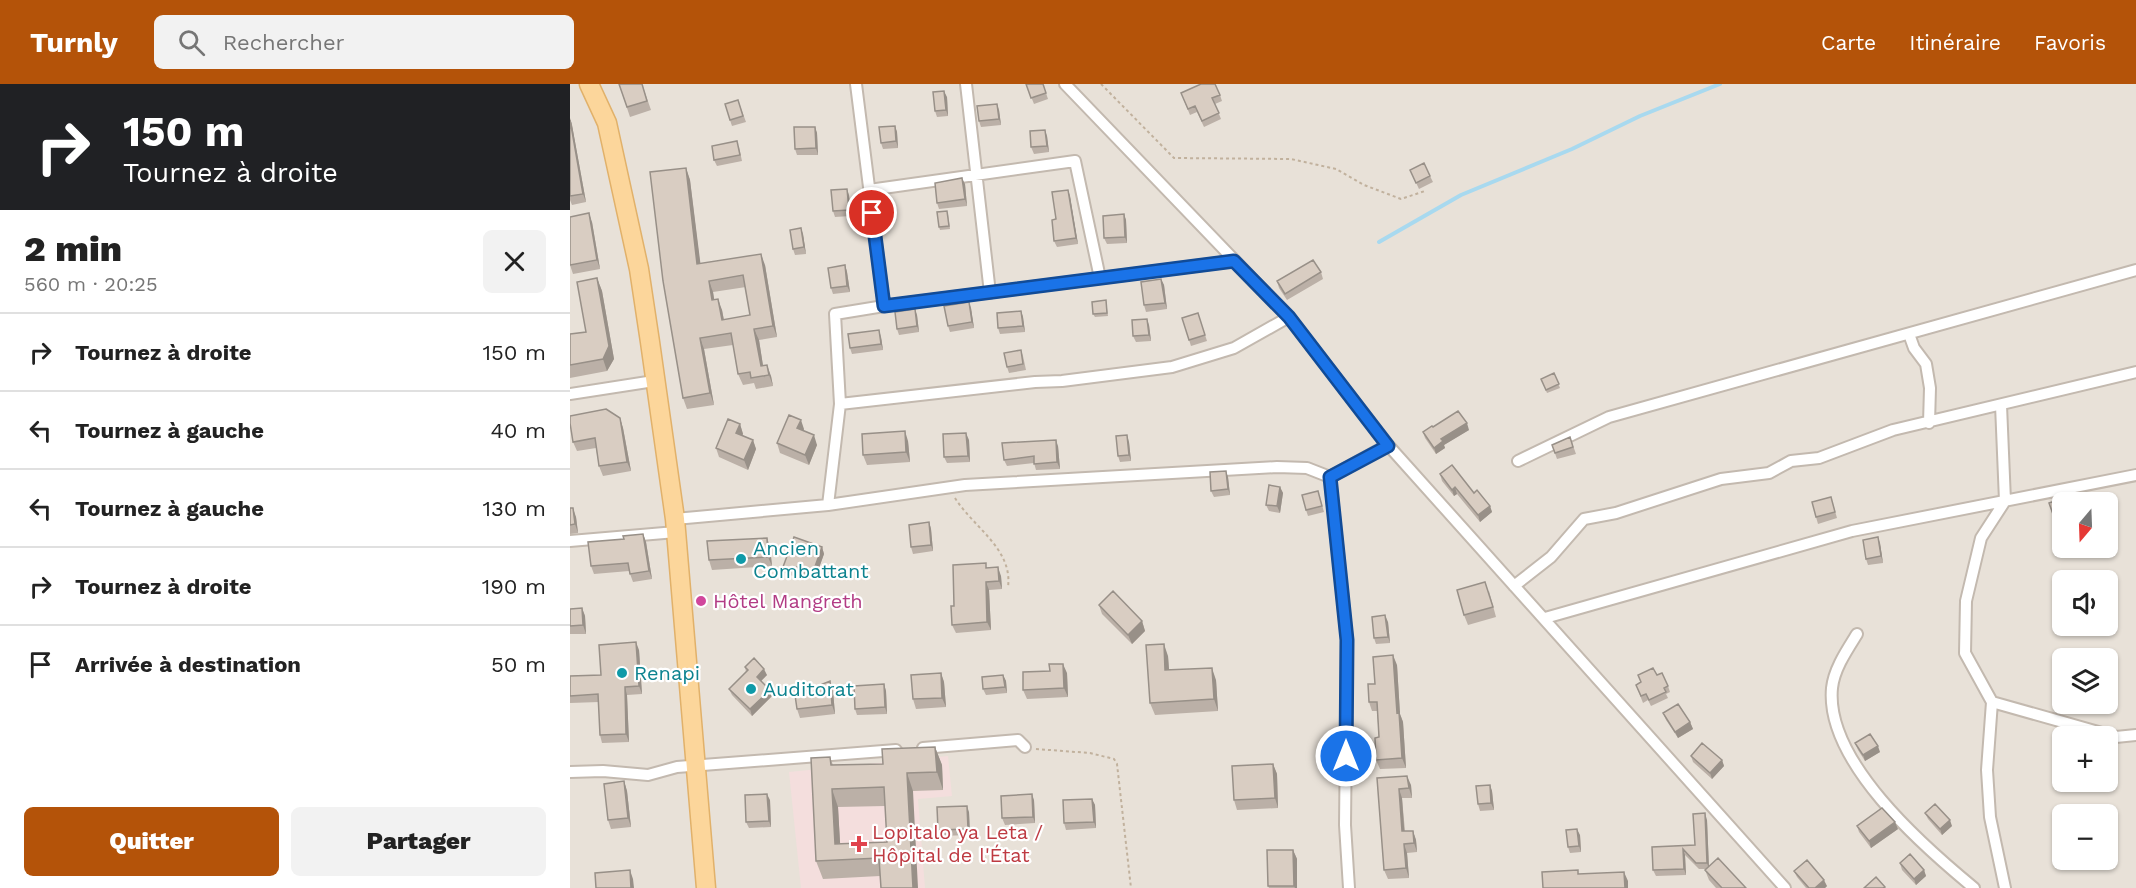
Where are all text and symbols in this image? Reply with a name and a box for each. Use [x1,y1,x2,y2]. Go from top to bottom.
search box [154,15,574,69]
text: Turnly [30,26,118,59]
icon: search [175,26,208,59]
text: Rechercher [223,30,345,55]
text: Carte [1821,30,1876,55]
text: Itinéraire [1909,30,2001,55]
text: Favoris [2034,30,2106,55]
text: 150 m [123,107,244,156]
icon: right [24,108,102,186]
text: Tournez à droite [123,157,338,189]
pin [846,187,897,238]
icon: arrive [855,196,888,229]
text: 2 min [24,228,122,270]
button: close [483,230,546,293]
text: 560 m · 20:25 [24,272,158,296]
icon: right [24,336,57,369]
text: Tournez à droite [75,340,252,365]
text: 150 m [482,340,546,365]
icon: left [24,414,57,447]
text: Tournez à gauche [75,418,264,443]
text: 40 m [490,418,546,443]
icon: left [24,492,57,525]
north arrow [2052,492,2118,558]
map controls [2052,492,2118,870]
text: Tournez à gauche [75,496,264,521]
text: 130 m [482,496,546,521]
place label: Ancien Combattant [753,536,869,583]
marker: Ancien Combattant [734,552,748,566]
icon: right [24,570,57,603]
button: sound [2052,570,2118,636]
text: Tournez à droite [75,574,252,599]
text: 190 m [482,574,546,599]
place label: Hôtel Mangreth [713,589,863,613]
marker: Hôtel Mangreth [694,594,708,608]
icon: arrive [24,648,57,681]
button: layers [2052,648,2118,714]
text: Arrivée à destination [75,652,301,677]
text: 50 m [491,652,546,677]
place label: Renapi [634,661,700,685]
marker: Renapi [615,666,629,680]
place label: Auditorat [763,677,854,701]
marker: Auditorat [744,682,758,696]
position arrow [1314,724,1378,788]
button: + [2052,726,2118,792]
button: − [2052,804,2118,870]
button: Quitter [24,807,279,876]
button: Partager [291,807,546,876]
place label: Lopitalo ya Leta / Hôpital de l'État [872,820,1043,867]
marker: Lopitalo ya Leta / Hôpital de l'État [850,835,868,853]

